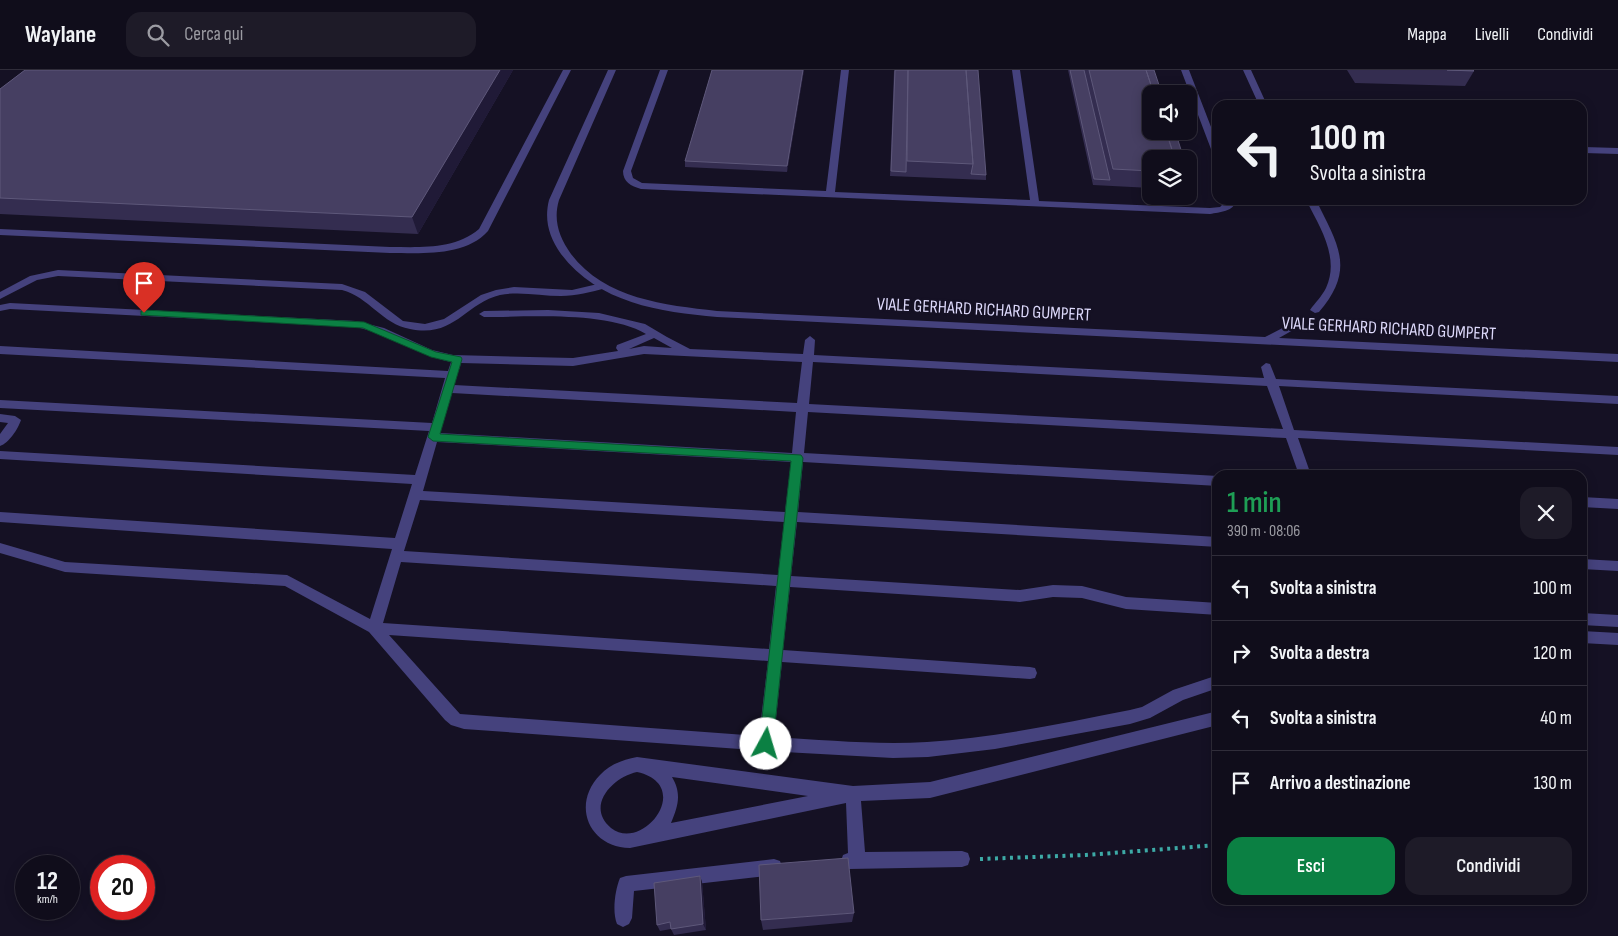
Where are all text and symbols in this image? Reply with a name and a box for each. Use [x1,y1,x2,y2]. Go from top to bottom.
search box [126,12,476,57]
text: Waylane [25,20,96,49]
icon: search [144,21,172,49]
text: Cerca qui [184,23,243,46]
text: Mappa [1407,24,1447,45]
text: Livelli [1475,24,1509,45]
text: Condividi [1537,24,1593,45]
map controls [1142,85,1197,205]
button: sound [1142,85,1197,140]
text: 100 m [1310,117,1386,160]
icon: left [1227,120,1292,185]
button: layers [1142,150,1197,205]
text: Svolta a sinistra [1310,160,1426,187]
pin [123,262,165,313]
icon: arrive [130,269,158,297]
street label: VIALE GERHARD RICHARD GUMPERT [876,293,1092,326]
street label: VIALE GERHARD RICHARD GUMPERT [1281,312,1497,345]
text: 1 min [1227,485,1282,521]
button: close [1520,487,1572,539]
text: 390 m · 08:06 [1227,522,1300,541]
icon: left [1227,574,1255,602]
text: Svolta a sinistra [1270,577,1377,600]
text: 100 m [1533,577,1572,600]
icon: right [1227,639,1255,667]
text: Svolta a destra [1270,642,1370,665]
text: 120 m [1534,642,1572,665]
icon: left [1227,704,1255,732]
text: Svolta a sinistra [1270,707,1377,730]
text: 40 m [1540,707,1572,730]
position arrow [739,717,791,769]
icon: arrive [1227,769,1255,797]
text: Arrivo a destinazione [1270,772,1411,795]
text: 130 m [1534,772,1572,795]
button: Esci [1227,837,1395,895]
button: Condividi [1405,837,1572,895]
speed limit sign: 20 [90,855,155,920]
text: 12 [37,866,58,897]
text: km/h [37,892,58,907]

